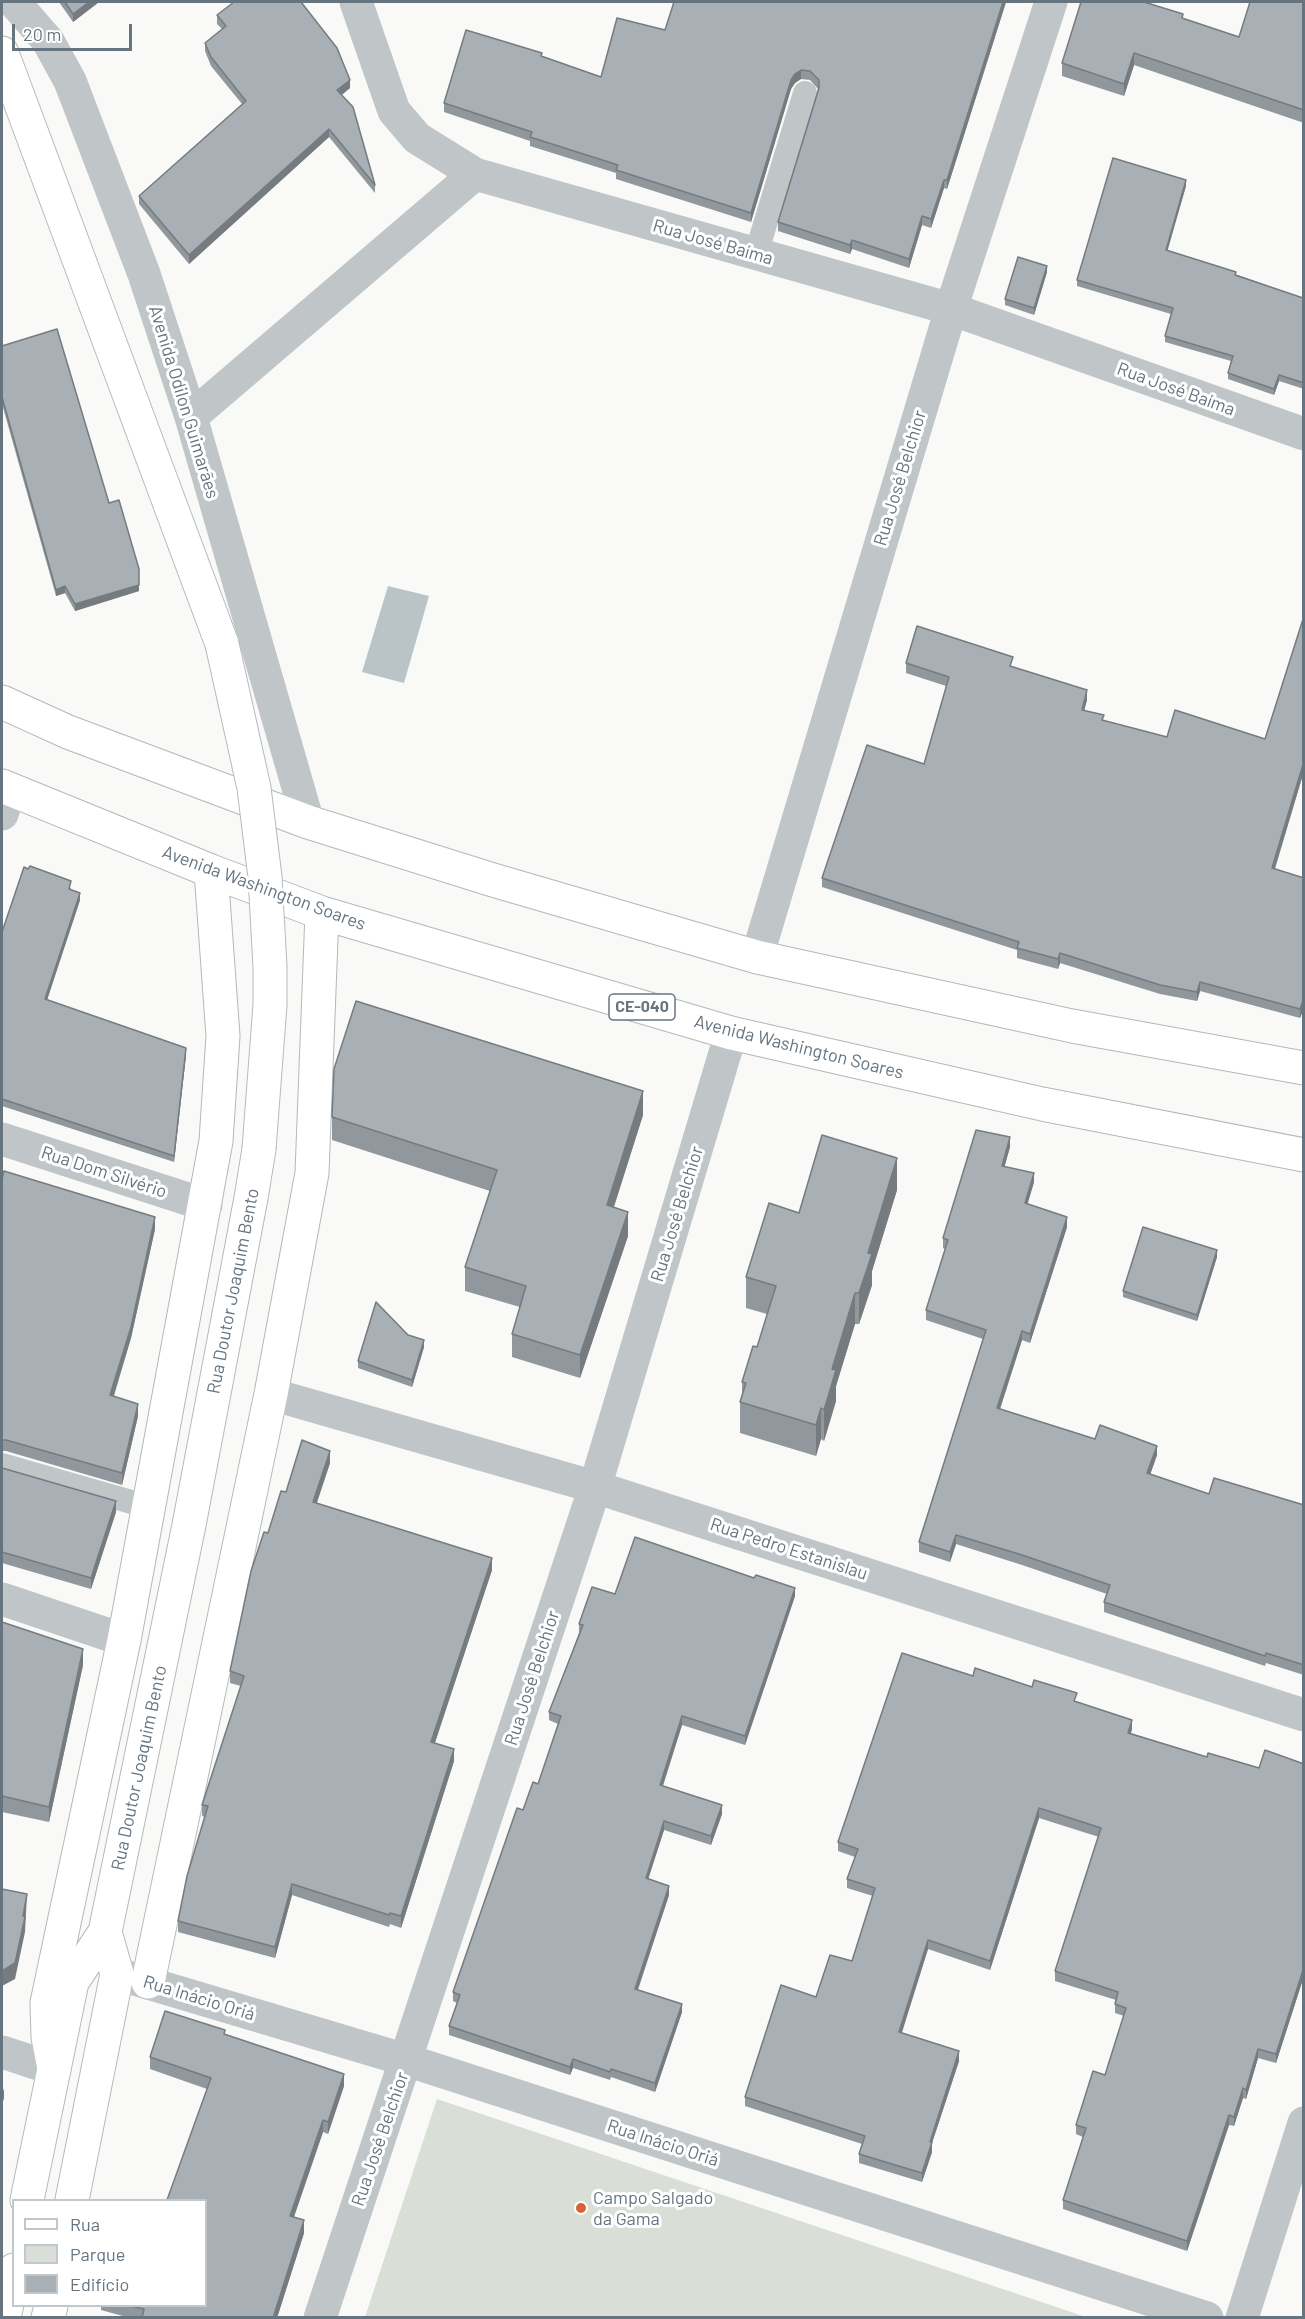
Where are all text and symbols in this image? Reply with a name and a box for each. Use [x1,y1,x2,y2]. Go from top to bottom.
scale bar [15,12,135,50]
text: 20 m [23,23,61,45]
street label: Rua José Baíma [651,215,775,269]
street label: Avenida Odilon Guimarães [144,303,224,501]
street label: Rua José Baíma [1114,358,1238,420]
street label: Rua José Belchior [869,408,931,548]
street label: Avenida Washington Soares [159,841,369,935]
road number: CE-040 [609,994,675,1020]
street label: Avenida Washington Soares [692,1011,906,1083]
street label: Rua Dom Silvério [38,1142,170,1202]
street label: Rua José Belchior [646,1144,708,1284]
street label: Rua Doutor Joaquim Bento [202,1186,264,1396]
street label: Rua Pedro Estanislau [708,1513,870,1585]
street label: Rua José Belchior [500,1608,564,1748]
street label: Rua Doutor Joaquim Bento [107,1664,171,1872]
street label: Rua Inácio Oriá [140,1971,258,2025]
street label: Rua José Belchior [347,2069,413,2209]
street label: Rua Inácio Oriá [605,2115,721,2171]
place label: Campo Salgado da Gama [593,2187,713,2230]
legend [12,2199,207,2307]
marker: Campo Salgado da Gama [574,2201,588,2215]
text: Rua [70,2213,100,2235]
text: Parque [70,2243,125,2265]
text: Edifício [70,2273,129,2295]

